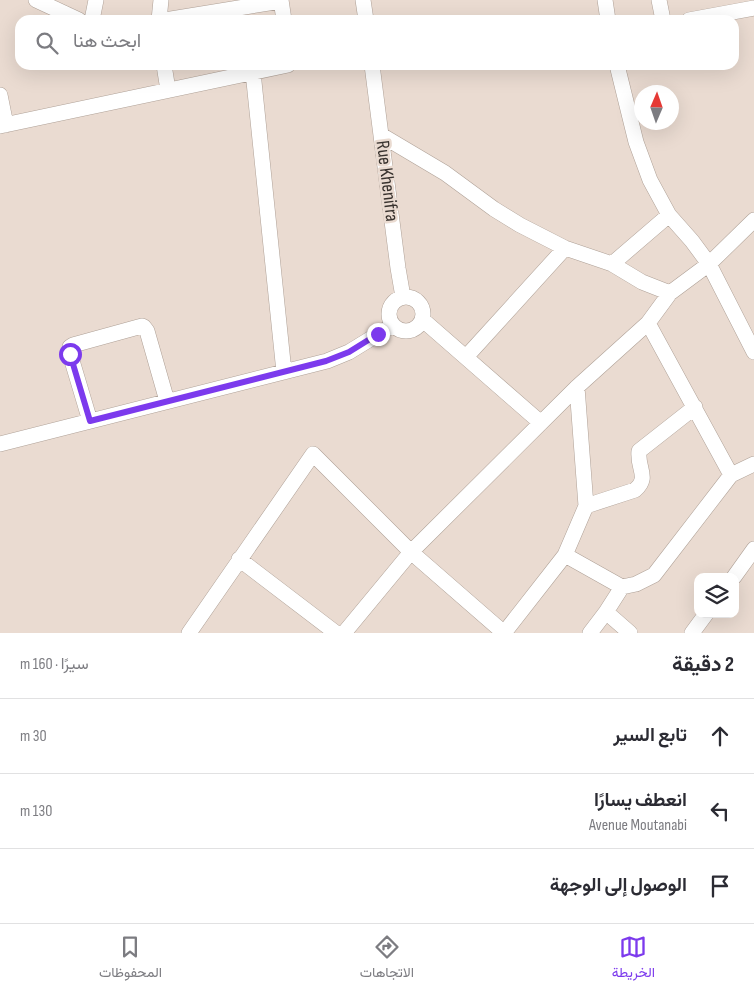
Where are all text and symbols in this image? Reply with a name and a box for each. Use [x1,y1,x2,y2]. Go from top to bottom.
search box [15,15,739,70]
icon: search [33,29,61,57]
text: ابحث هنا [73,30,141,53]
north arrow [634,85,679,130]
street label: Rue Khenifra [371,139,403,223]
route end [367,323,390,346]
route start [59,343,82,366]
map controls [694,573,739,618]
button: layers [694,573,739,618]
text: 2 دقيقة [672,652,734,677]
text: سيرًا · 160 m [20,655,89,674]
icon: ahead [706,722,734,750]
text: تابع السير [613,724,687,747]
text: 30 m [20,727,47,746]
text: انعطف يسارًا [594,789,687,812]
icon: left [706,797,734,825]
text: 130 m [20,802,52,821]
text: Avenue Moutanabi [589,816,687,835]
icon: arrive [706,872,734,900]
text: الوصول إلى الوجهة [550,874,687,897]
tab: المحفوظات [99,933,162,985]
tab: الاتجاهات [360,933,414,985]
tab: الخريطة [612,933,655,985]

